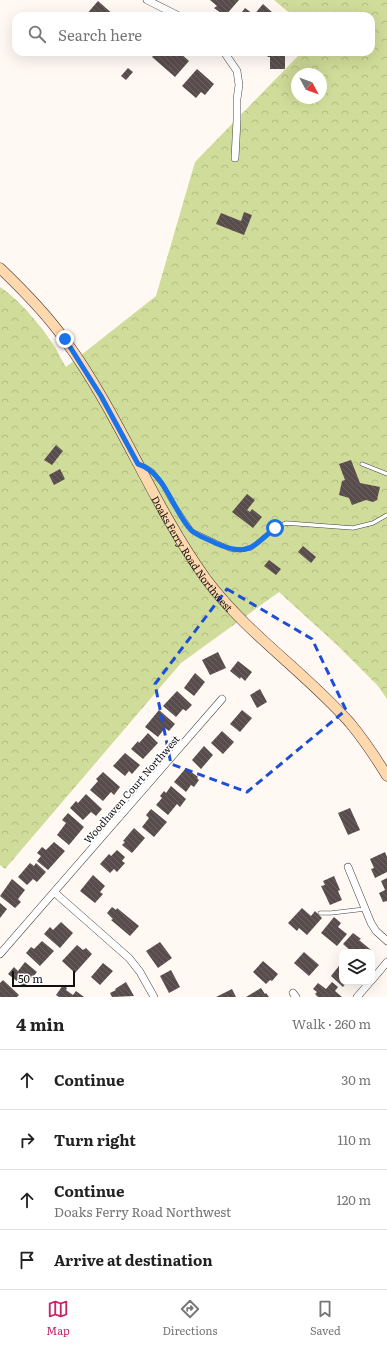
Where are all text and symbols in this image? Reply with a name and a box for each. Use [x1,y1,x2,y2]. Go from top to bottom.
search box [12,12,375,56]
icon: search [26,23,48,45]
text: Search here [58,23,142,46]
north arrow [291,68,327,104]
route end [56,330,74,348]
street label: Doaks Ferry Road Northwest [149,493,237,614]
route start [266,519,284,537]
street label: Woodhaven Court Northwest [80,731,182,847]
map controls [339,949,375,985]
button: layers [339,949,375,985]
scale bar [12,969,75,988]
text: 50 m [18,970,43,986]
text: 4 min [16,1011,65,1036]
text: Walk · 260 m [292,1014,371,1033]
text: Continue [54,1068,124,1091]
icon: ahead [16,1069,38,1091]
text: 30 m [341,1070,371,1089]
text: Turn right [54,1128,136,1151]
icon: right [16,1129,38,1151]
text: 110 m [338,1130,371,1149]
text: Continue [54,1179,124,1202]
icon: ahead [16,1189,38,1211]
text: 120 m [336,1190,371,1209]
text: Doaks Ferry Road Northwest [54,1202,231,1221]
text: Arrive at destination [54,1248,213,1271]
icon: arrive [16,1249,38,1271]
tab: Map [46,1298,70,1338]
tab: Directions [162,1298,217,1338]
tab: Saved [310,1298,341,1338]

